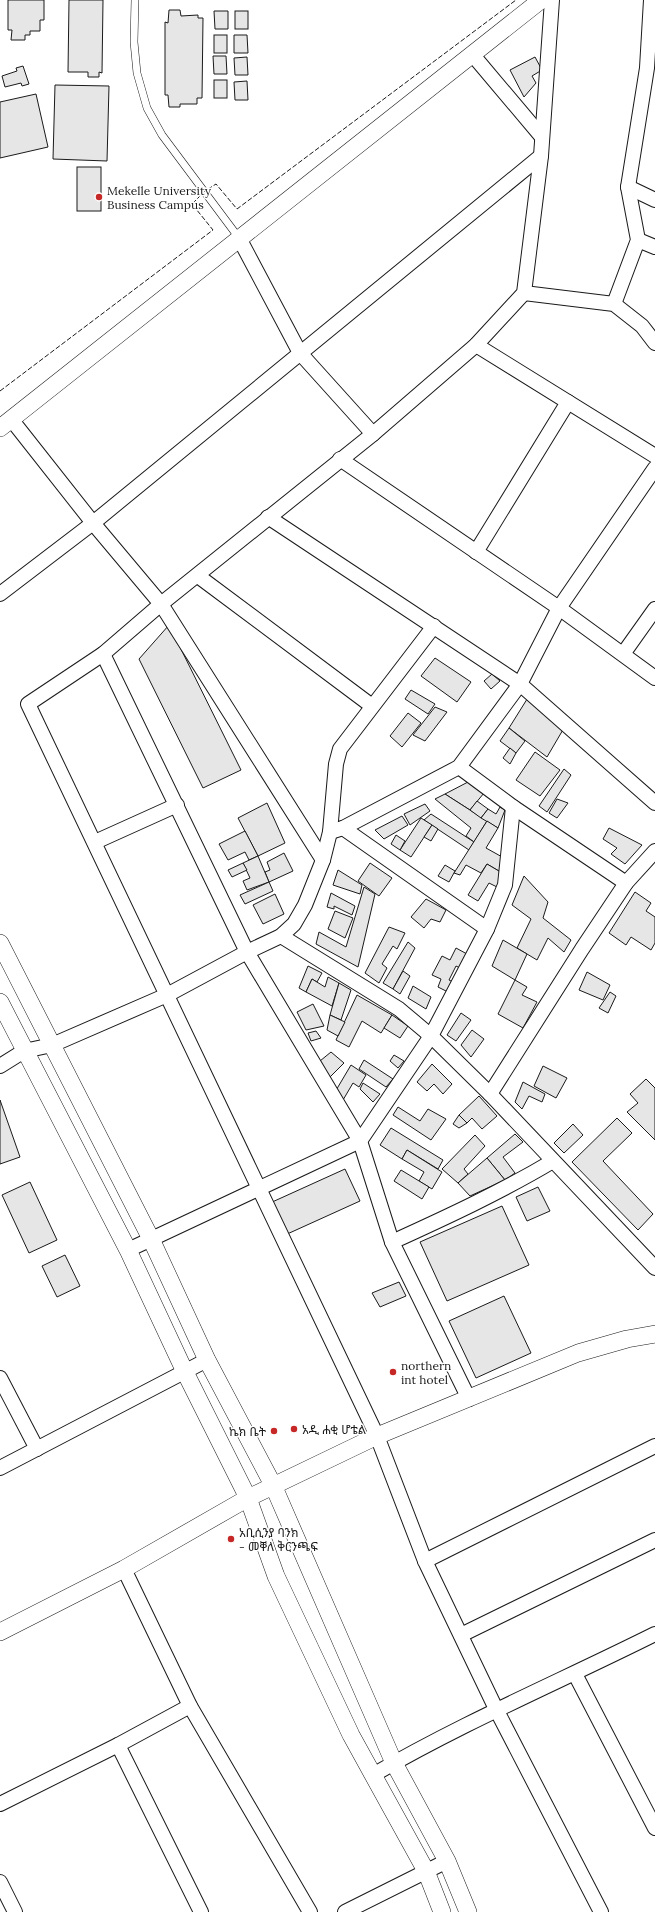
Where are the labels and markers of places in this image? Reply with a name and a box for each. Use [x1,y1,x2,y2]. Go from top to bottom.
place label: Mekelle University Business Campus [107,183,212,212]
marker: Mekelle University Business Campus [94,192,104,202]
place label: northern int hotel [401,1358,451,1387]
marker: northern int hotel [388,1367,398,1377]
place label: አዲ ሐቂ ሆቴል [302,1422,366,1437]
place label: ኬክ ቤት [229,1424,267,1439]
marker: አዲ ሐቂ ሆቴል [289,1424,299,1434]
marker: ኬክ ቤት [269,1426,279,1436]
place label: አቢሲንያ ባንክ - መቐለ ቅርንጫፍ [239,1525,318,1554]
marker: አቢሲንያ ባንክ - መቐለ ቅርንጫፍ [226,1534,236,1544]

